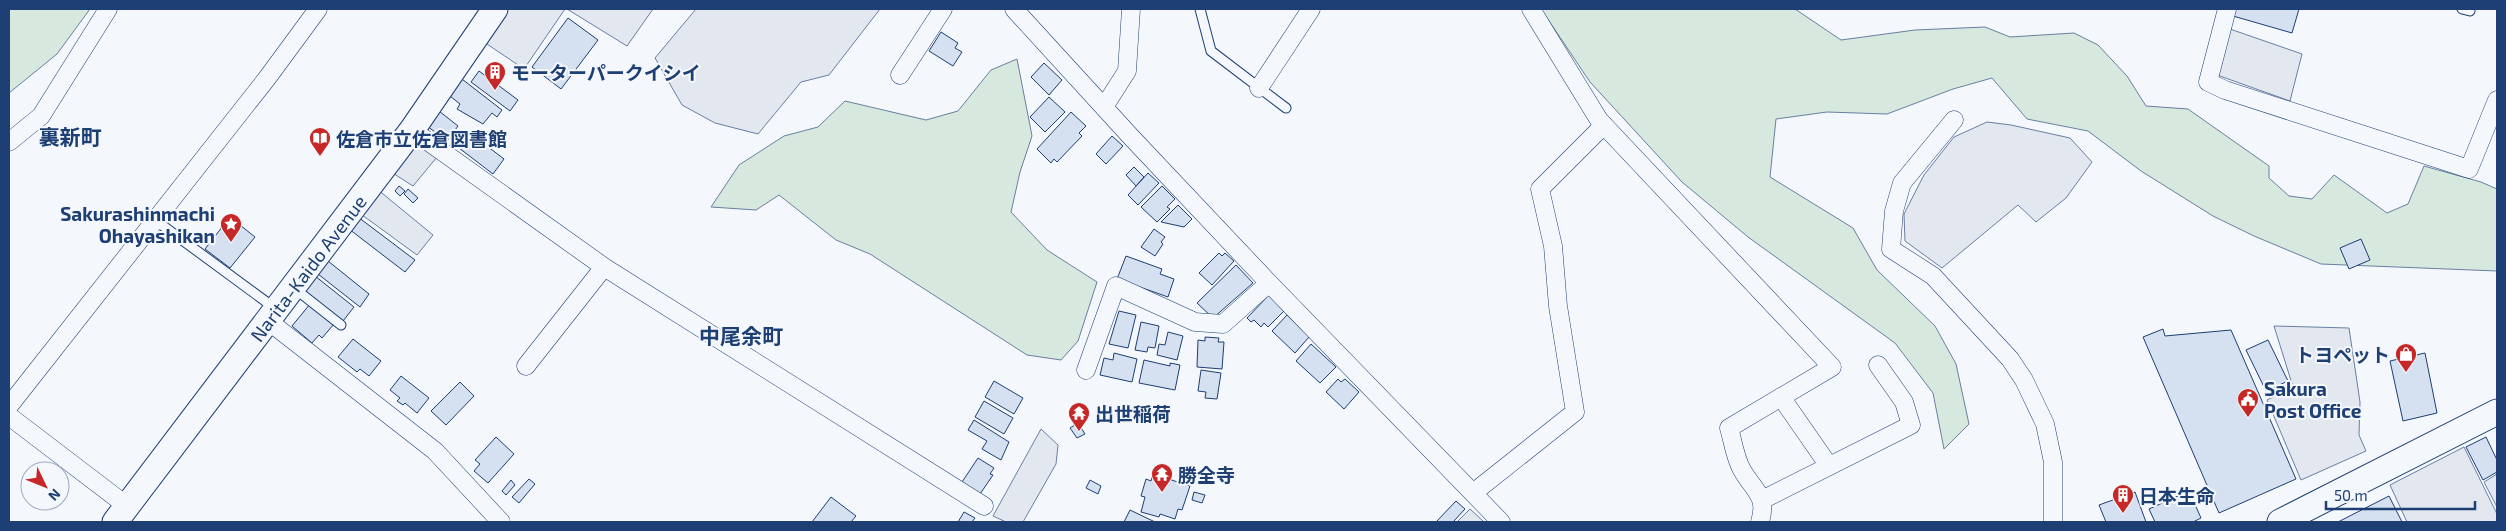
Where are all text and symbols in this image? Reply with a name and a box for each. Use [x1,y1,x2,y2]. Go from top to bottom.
building icon: モーターパークイシイ [483,60,507,91]
place label: モーターパークイシイ [511,61,701,84]
district label: 裏新町 [39,124,102,149]
library icon: 佐倉市立佐倉図書館 [308,126,332,157]
place label: 佐倉市立佐倉図書館 [336,127,507,150]
street label: Narita-Kaido Avenue [245,190,371,346]
place label: Sakurashinmachi Ohayashikan [60,202,215,248]
place icon: Sakurashinmachi Ohayashikan [219,212,243,243]
district label: 中尾余町 [699,323,783,348]
shop icon: トヨペット [2394,342,2418,373]
place label: トヨペット [2295,343,2390,366]
place label: Sakura Post Office [2264,377,2362,422]
public building icon: Sakura Post Office [2236,387,2260,418]
temple icon: 出世稲荷 [1067,401,1091,432]
place label: 出世稲荷 [1095,402,1171,425]
north arrow [20,461,70,511]
temple icon: 勝全寺 [1150,462,1174,493]
place label: 勝全寺 [1178,463,1235,486]
scale bar [2326,478,2475,510]
building icon: 日本生命 [2111,483,2135,514]
place label: 日本生命 [2139,484,2215,507]
text: N [45,486,65,505]
text: 50 m [2334,486,2368,504]

